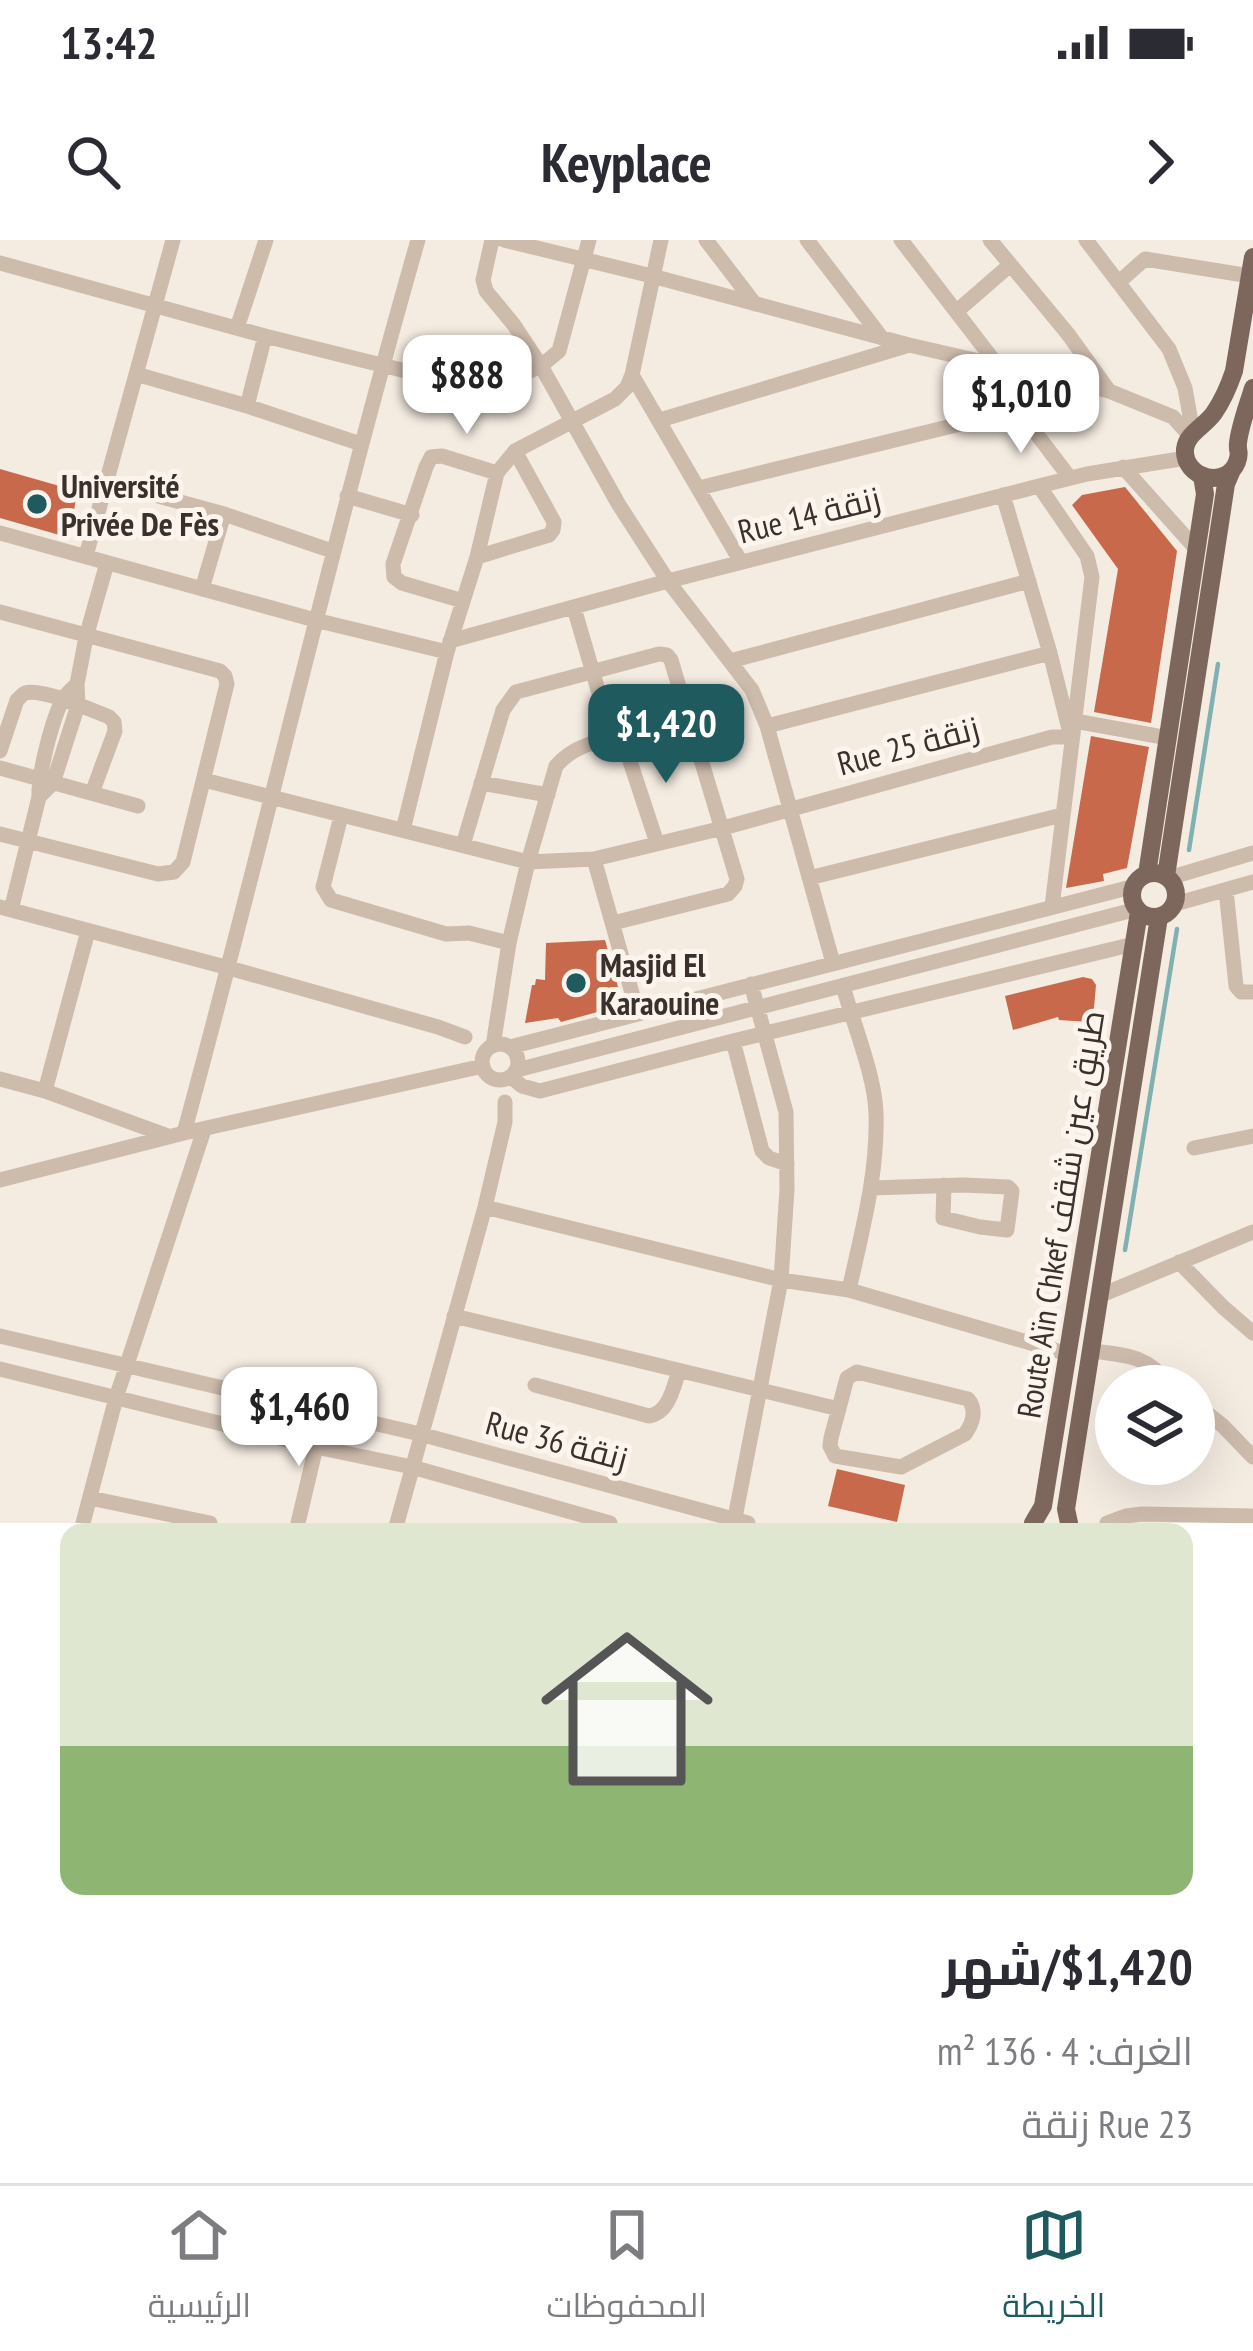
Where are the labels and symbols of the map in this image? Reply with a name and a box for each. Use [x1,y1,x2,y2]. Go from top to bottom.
pin: $888 [396,335,538,437]
pin: $1,010 [923,354,1119,456]
place label: Université Privée De Fès [61,464,219,545]
street label: Rue 14 زنقة [733,476,885,552]
marker: Université Privée De Fès [24,491,50,517]
pin: $1,420 [568,684,764,786]
street label: Rue 25 زنقة [832,705,984,785]
place label: Masjid El Karaouine [600,943,719,1024]
marker: Masjid El Karaouine [563,970,589,996]
street label: Route Aïn Chkef طريق عين شقف [1007,1007,1113,1421]
pin: $1,460 [201,1367,397,1469]
street label: Rue 36 زنقة [481,1400,633,1480]

